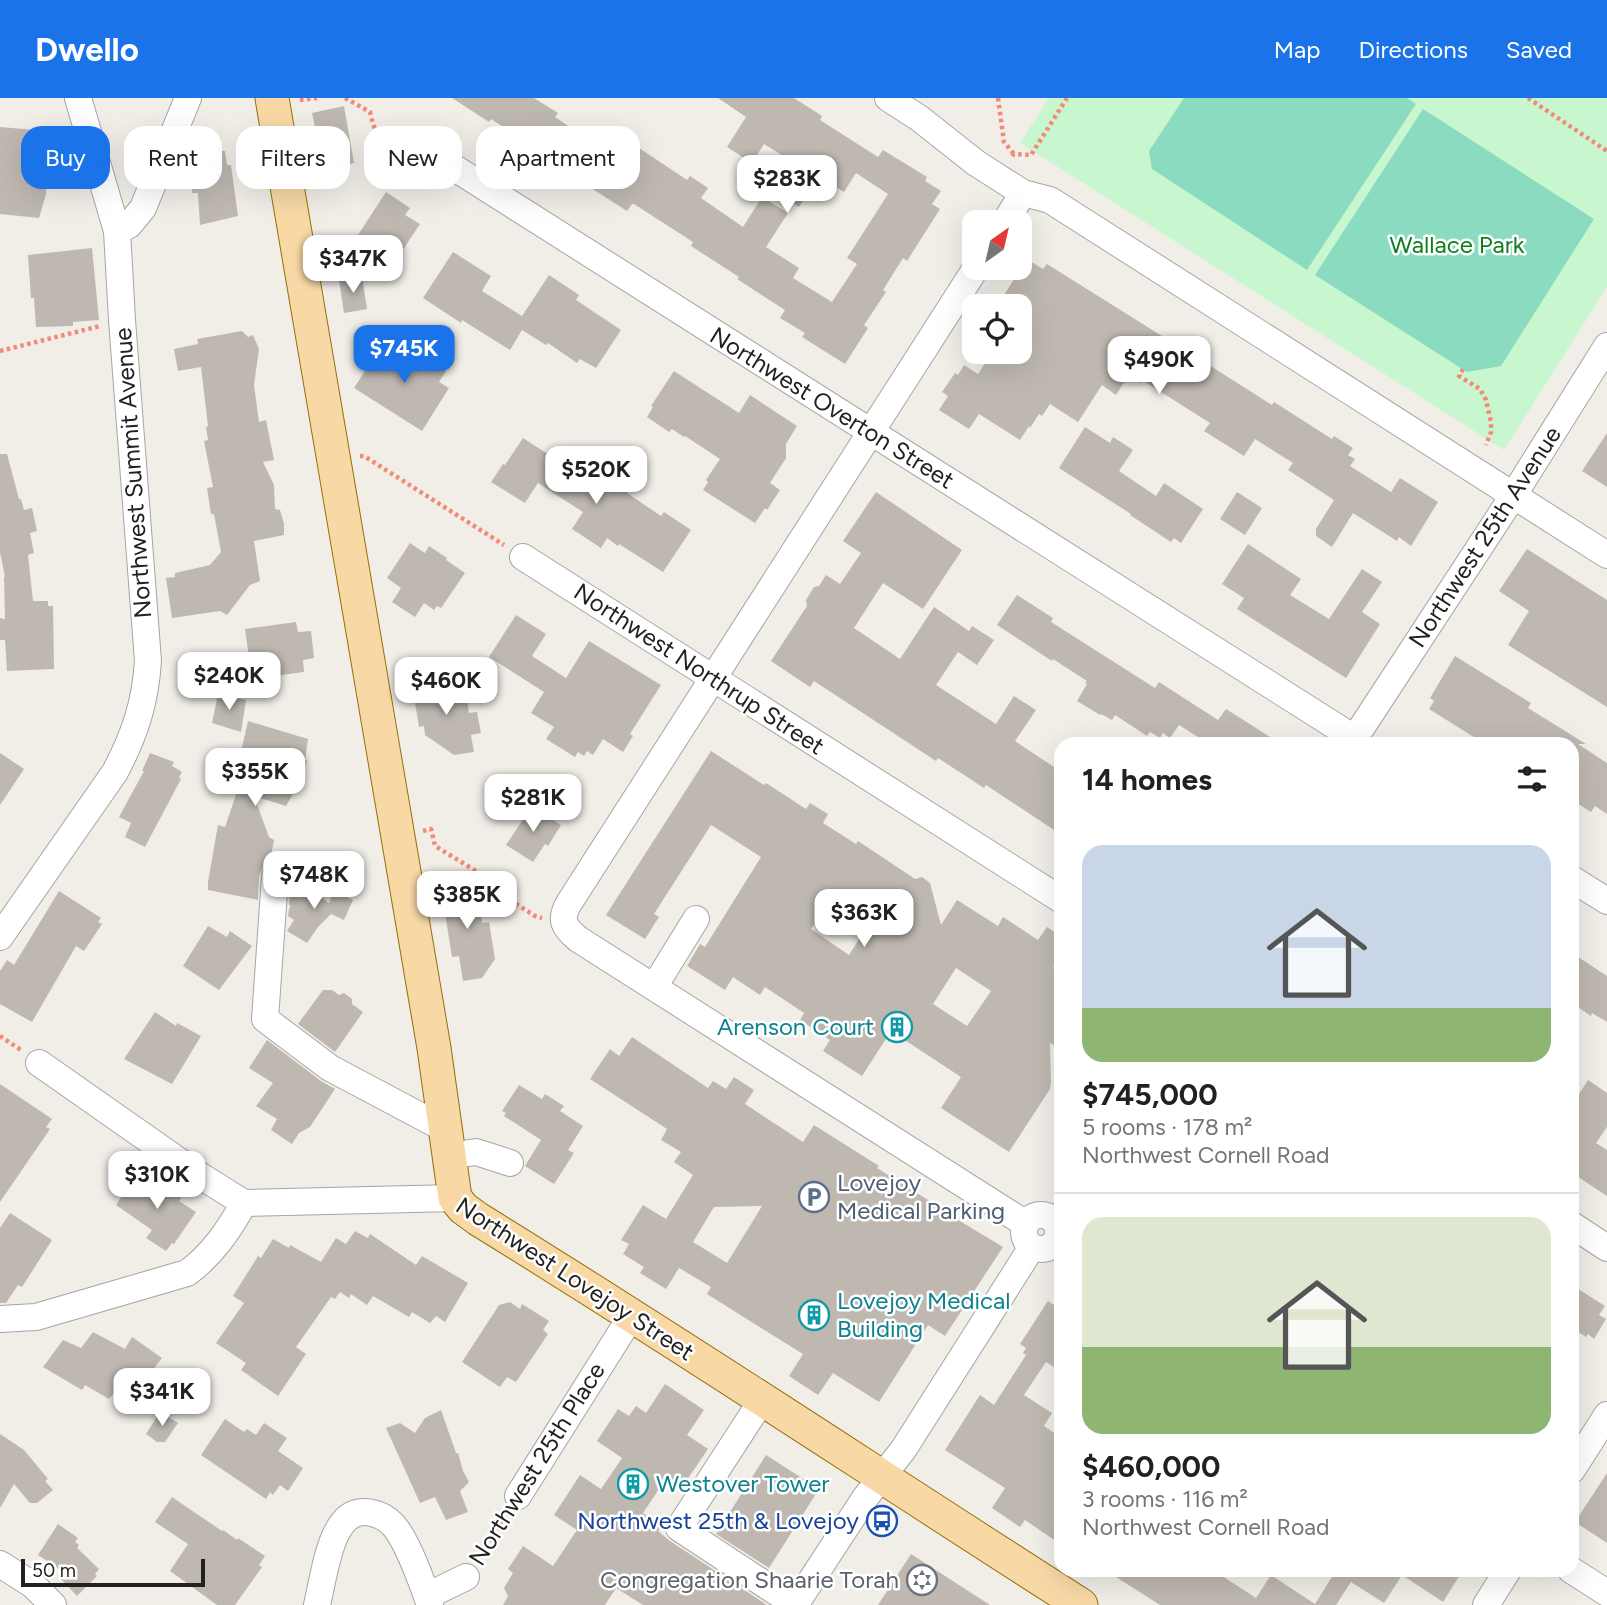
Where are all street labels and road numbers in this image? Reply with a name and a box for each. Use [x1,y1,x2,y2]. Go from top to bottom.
street label: Northwest Overton Street [705,321,960,495]
street label: Northwest Summit Avenue [108,327,157,619]
street label: Northwest 25th Avenue [1402,421,1567,653]
street label: Northwest Northrup Street [569,577,830,760]
street label: Northwest Lovejoy Street [451,1191,700,1366]
street label: Northwest 25th Place [462,1357,611,1571]

